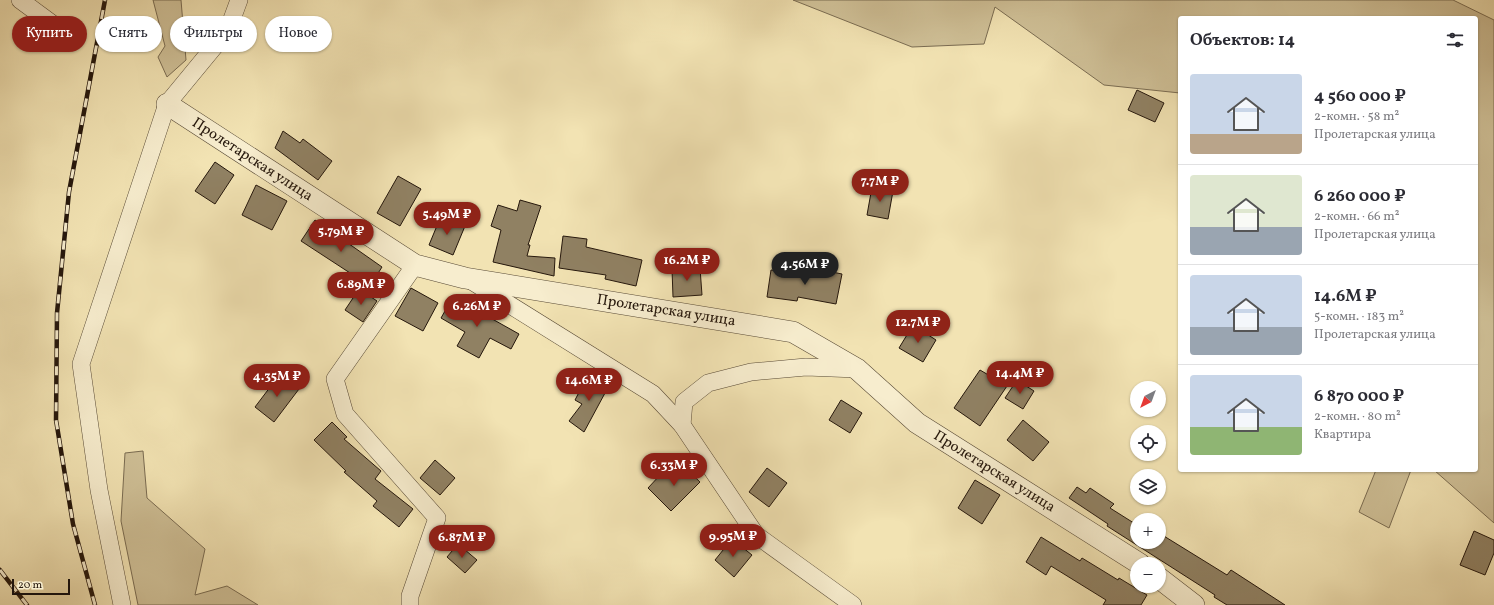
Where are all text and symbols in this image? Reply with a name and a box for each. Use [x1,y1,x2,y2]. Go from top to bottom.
chip: Купить [12,16,87,52]
chip: Снять [95,16,162,52]
chip: Фильтры [170,16,257,52]
chip: Новое [265,16,332,52]
text: Объектов: 14 [1190,29,1295,52]
icon: filters [1444,29,1466,51]
text: 4 560 000 ₽ [1314,85,1406,108]
icon: home [1222,90,1270,138]
text: 2-комн. · 58 m² [1314,108,1399,126]
street label: Пролетарская улица [187,113,317,207]
text: Пролетарская улица [1314,126,1436,144]
pin: 7.7M ₽ [847,169,913,203]
text: 7.7M ₽ [861,173,899,191]
text: 6 260 000 ₽ [1314,185,1406,208]
icon: home [1222,191,1270,239]
pin: 5.49M ₽ [410,202,484,236]
text: 5.49M ₽ [423,206,471,224]
text: 2-комн. · 66 m² [1314,208,1400,226]
pin: 5.79M ₽ [304,219,378,253]
text: 5.79M ₽ [318,223,364,241]
text: Пролетарская улица [1314,226,1436,244]
pin: 16.2M ₽ [650,248,724,282]
text: 16.2M ₽ [664,252,710,270]
pin: 4.56M ₽ [768,252,842,286]
text: 4.56M ₽ [781,256,829,274]
pin: 6.89M ₽ [324,272,398,306]
text: 6.89M ₽ [336,276,386,294]
text: 14.6M ₽ [1314,285,1377,308]
street label: Пролетарская улица [595,290,737,332]
icon: home [1222,291,1270,339]
pin: 6.26M ₽ [440,294,514,328]
text: 6.26M ₽ [453,298,501,316]
text: 5-комн. · 183 m² [1314,308,1404,326]
pin: 12.7M ₽ [881,310,955,344]
text: 12.7M ₽ [895,314,941,332]
text: Пролетарская улица [1314,326,1436,344]
pin: 14.4M ₽ [983,361,1057,395]
pin: 4.35M ₽ [240,364,314,398]
text: 14.4M ₽ [996,365,1044,383]
text: 4.35M ₽ [253,368,301,386]
pin: 14.6M ₽ [552,368,626,402]
text: 14.6M ₽ [565,372,613,390]
north arrow [1130,381,1166,417]
map controls [1130,381,1166,593]
text: 6 870 000 ₽ [1314,385,1404,408]
icon: home [1222,391,1270,439]
text: 2-комн. · 80 m² [1314,408,1401,426]
button: locate [1130,425,1166,461]
street label: Пролетарская улица [929,426,1059,518]
text: Квартира [1314,426,1371,444]
pin: 6.33M ₽ [637,453,711,487]
text: 6.33M ₽ [650,457,698,475]
button: layers [1130,469,1166,505]
button: + [1130,513,1166,549]
pin: 9.95M ₽ [696,524,770,558]
pin: 6.87M ₽ [425,525,499,559]
text: 9.95M ₽ [709,528,757,546]
text: 6.87M ₽ [438,529,486,547]
button: − [1130,557,1166,593]
scale bar [12,577,70,596]
text: 20 m [18,578,42,593]

